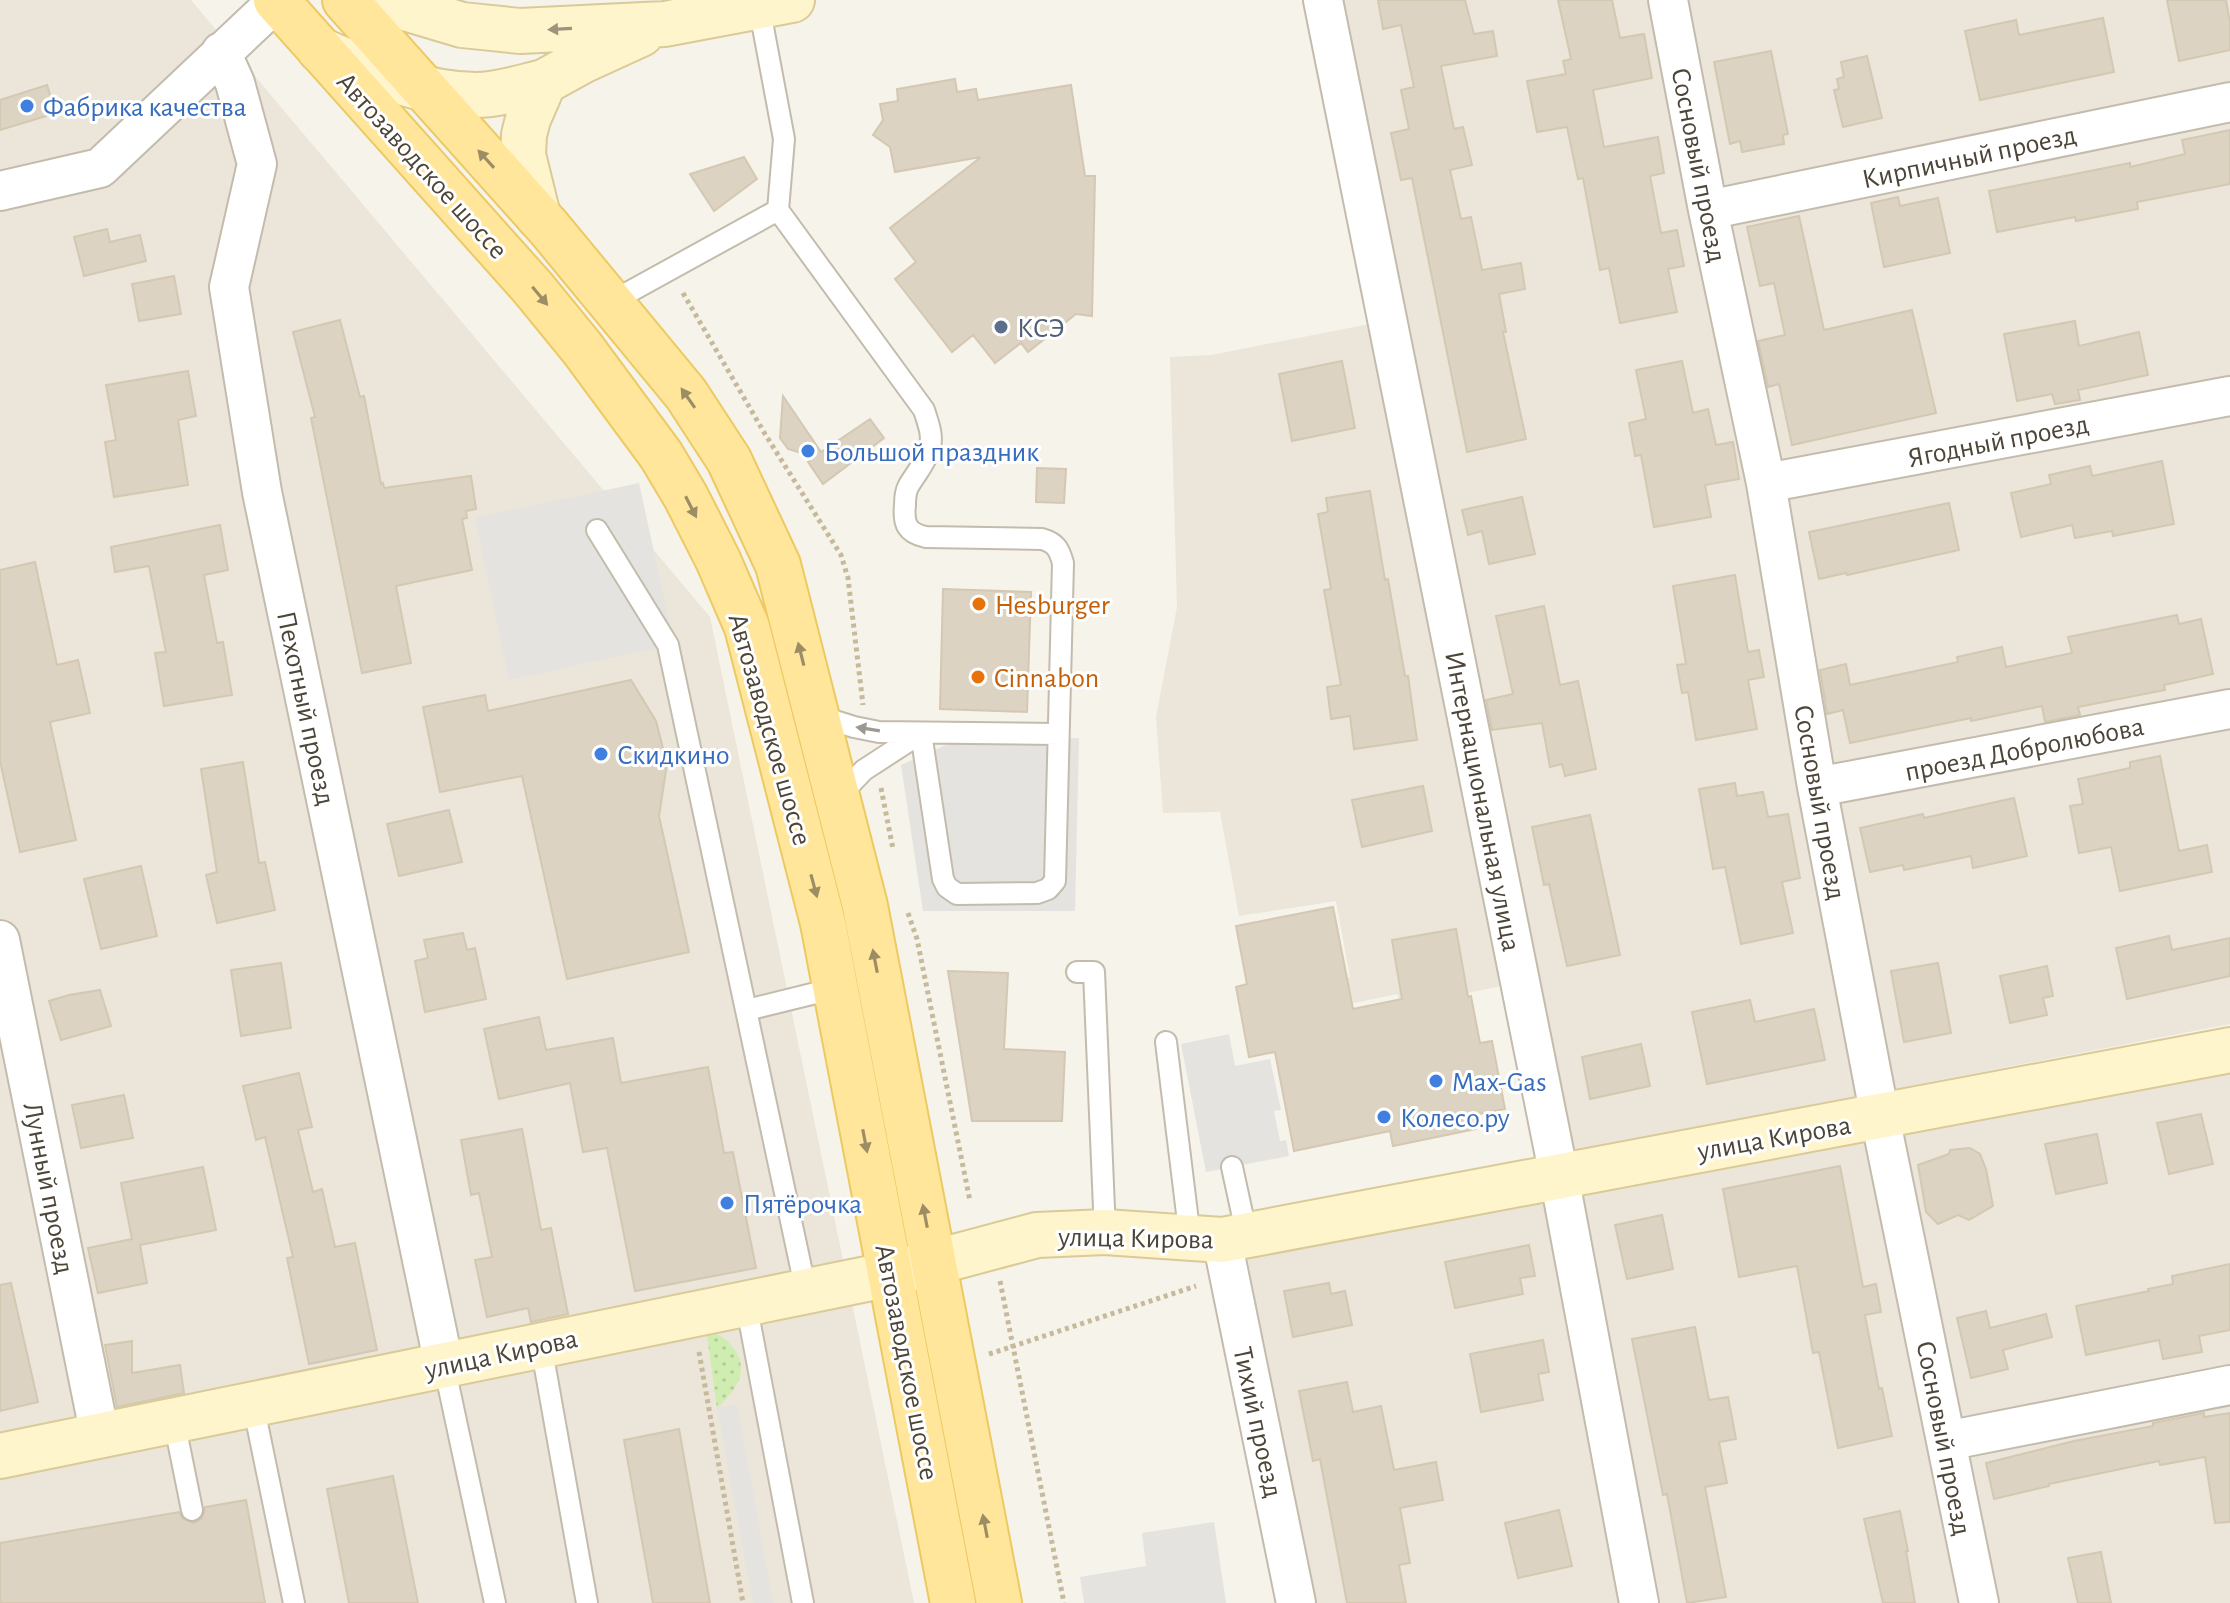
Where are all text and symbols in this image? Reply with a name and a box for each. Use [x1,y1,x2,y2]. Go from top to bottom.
one-way arrow [547,23,572,36]
street label: Сосновый проезд [1665,66,1731,265]
street label: Автозаводское шоссе [331,68,512,265]
place label: Фабрика качества [43,94,247,122]
marker: Фабрика качества [18,97,36,115]
street label: Кирпичный проезд [1860,122,2079,194]
one-way arrow [478,149,495,169]
one-way arrow [531,286,548,306]
place label: КСЭ [1017,315,1065,343]
marker: КСЭ [992,318,1010,336]
one-way arrow [681,387,696,408]
street label: Ягодный проезд [1906,411,2091,473]
place label: Большой праздник [824,439,1039,467]
marker: Большой праздник [799,442,817,460]
one-way arrow [684,496,698,518]
place label: Hesburger [995,592,1110,620]
marker: Hesburger [970,595,988,613]
street label: Пехотный проезд [271,609,339,808]
street label: Автозаводское шоссе [723,610,816,849]
one-way arrow [794,641,806,666]
street label: Интернациональная улица [1439,649,1525,954]
place label: Cinnabon [994,665,1099,693]
marker: Cinnabon [969,668,987,686]
street label: Сосновый проезд [1788,703,1850,902]
street label: проезд Добролюбова [1902,713,2147,787]
one-way arrow [855,723,880,735]
place label: Скидкино [617,742,730,770]
marker: Скидкино [592,745,610,763]
one-way arrow [808,875,821,899]
one-way arrow [869,948,881,973]
place label: Max-Gas [1452,1069,1547,1097]
marker: Max-Gas [1427,1072,1445,1090]
street label: Лунный проезд [18,1100,78,1277]
place label: Колесо.ру [1400,1105,1510,1133]
marker: Колесо.ру [1375,1108,1393,1126]
street label: улица Кирова [1694,1112,1854,1166]
one-way arrow [860,1129,872,1154]
place label: Пятёрочка [743,1191,862,1219]
marker: Пятёрочка [718,1194,736,1212]
one-way arrow [918,1203,931,1228]
street label: улица Кирова [1057,1224,1214,1254]
street label: Автозаводское шоссе [869,1242,943,1483]
street label: улица Кирова [422,1325,581,1385]
street label: Сосновый проезд [1910,1339,1976,1538]
street label: Тихий проезд [1227,1345,1287,1500]
one-way arrow [978,1514,990,1539]

